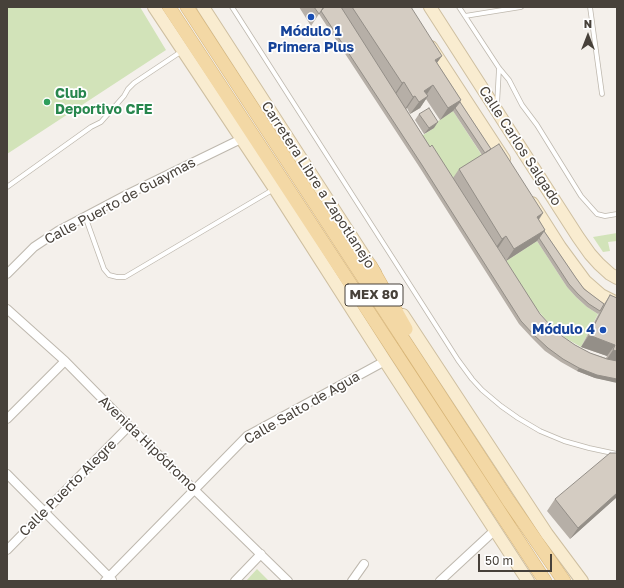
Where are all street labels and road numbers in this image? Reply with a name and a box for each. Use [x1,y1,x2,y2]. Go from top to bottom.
street label: Calle Carlos Salgado [475,83,565,209]
street label: Carretera Libre a Zapotlanejo [258,98,378,272]
street label: Calle Puerto de Guaymas [42,154,198,248]
road number: MEX 80 [345,284,403,306]
street label: Calle Salto de Agua [241,368,363,448]
street label: Avenida Hipódromo [95,392,201,496]
street label: Calle Puerto Alegre [16,436,120,540]

